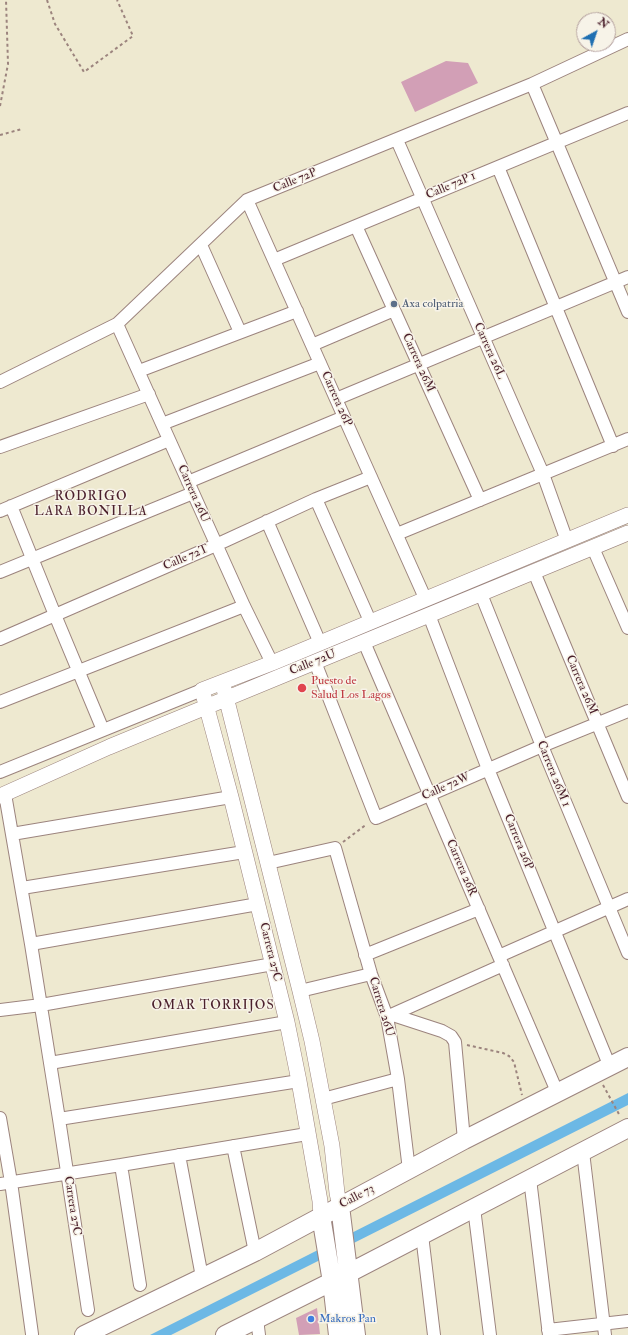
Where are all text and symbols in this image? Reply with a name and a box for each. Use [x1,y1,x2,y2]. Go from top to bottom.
north arrow [576,12,616,52]
text: N [595,15,611,31]
street label: Calle 72P [271,166,319,196]
street label: Calle 72P 1 [424,169,478,203]
place label: Axa colpatria [402,297,463,311]
marker: Axa colpatria [389,299,399,309]
street label: Carrera 26L [470,321,508,381]
street label: Carrera 26M [399,331,437,395]
street label: Carrera 26P [317,369,355,429]
street label: Carrera 26U [174,463,212,525]
district label: RODRIGO LARA BONILLA [34,489,148,520]
street label: Calle 72T [161,542,211,574]
street label: Calle 72U [288,647,338,679]
street label: Carrera 26M [562,653,600,717]
place label: Puesto de Salud Los Lagos [311,674,391,702]
marker: Puesto de Salud Los Lagos [296,682,308,694]
street label: Carrera 26M 1 [533,739,573,809]
street label: Calle 72W [420,770,472,804]
street label: Carrera 26P [500,812,536,872]
street label: Carrera 26R [443,837,479,899]
street label: Carrera 27C [256,921,284,983]
street label: Carrera 26U [365,975,397,1039]
district label: OMAR TORRIJOS [151,998,275,1014]
street label: Carrera 27C [60,1175,84,1237]
street label: Calle 73 [337,1182,377,1212]
place label: Makros Pan [319,1312,376,1326]
marker: Makros Pan [306,1314,316,1324]

